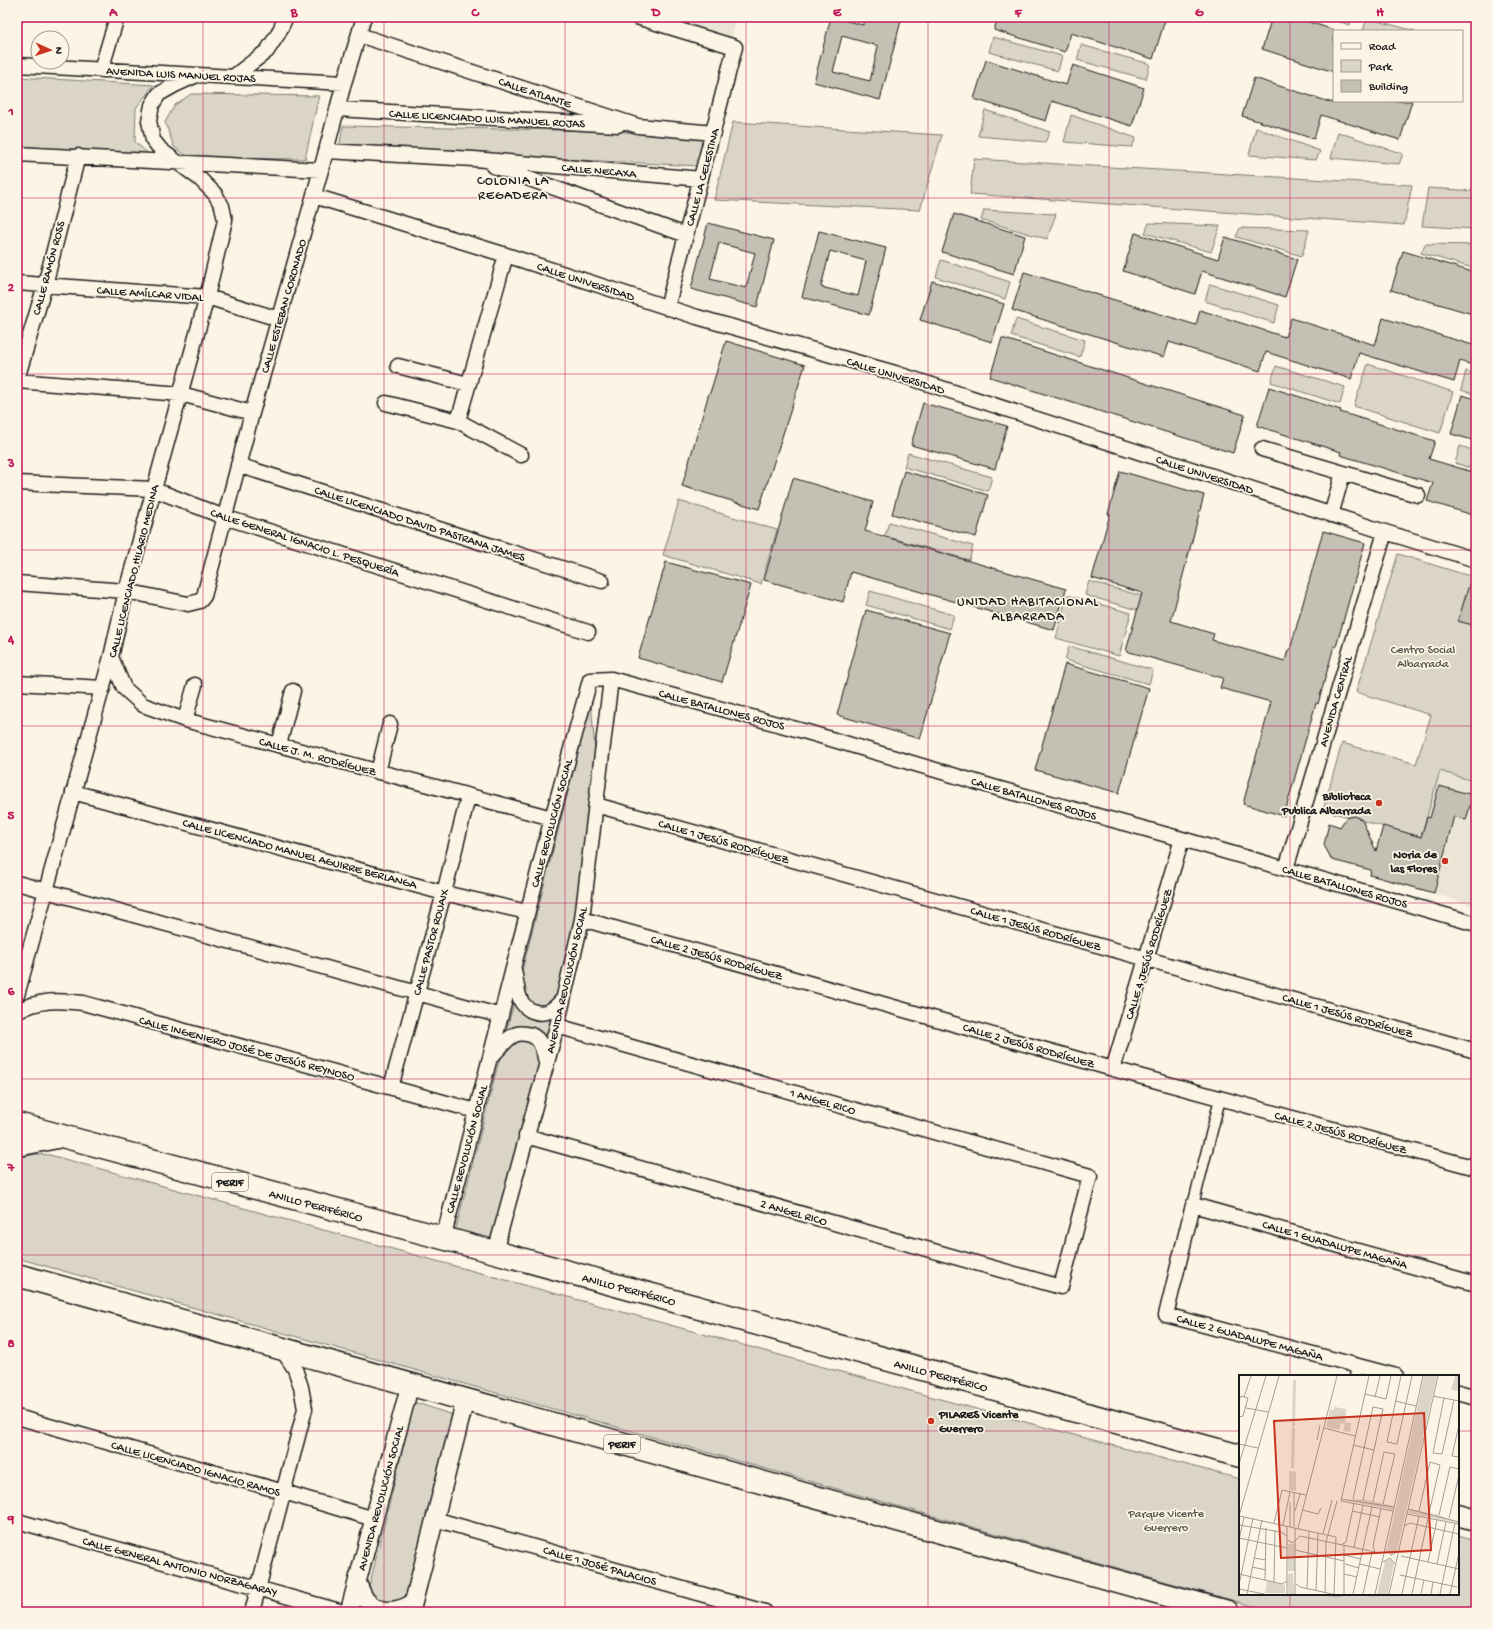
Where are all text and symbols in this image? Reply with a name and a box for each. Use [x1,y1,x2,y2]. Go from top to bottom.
text: A [108,6,118,21]
text: B [290,6,299,21]
text: C [470,6,480,21]
text: D [651,6,661,21]
text: E [833,6,842,21]
text: F [1014,6,1023,21]
text: G [1195,6,1204,21]
text: H [1376,6,1384,21]
north arrow [30,30,70,70]
legend [1333,30,1463,102]
text: Road [1369,41,1396,55]
text: N [52,47,64,54]
text: Park [1368,61,1394,75]
street label: AVENIDA LUIS MANUEL ROJAS [106,65,256,87]
street label: CALLE ATLANTE [496,76,573,112]
text: Building [1368,81,1408,95]
text: 1 [7,105,14,120]
street label: CALLE LICENCIADO LUIS MANUEL ROJAS [389,108,586,132]
street label: CALLE LA CELESTINA [684,126,724,228]
street label: CALLE NECAXA [561,162,638,182]
district label: COLONIA LA REGADERA [477,174,549,204]
street label: CALLE RAMÓN ROSS [31,219,69,317]
street label: CALLE ESTEBAN CORONADO [259,238,311,375]
street label: CALLE UNIVERSIDAD [535,260,636,305]
text: 2 [8,281,15,296]
street label: CALLE AMÍLCAR VIDAL [96,284,204,306]
street label: CALLE UNIVERSIDAD [845,355,946,399]
street label: CALLE UNIVERSIDAD [1154,453,1255,498]
text: 3 [7,457,15,472]
street label: CALLE LICENCIADO HILARIO MEDINA [107,483,163,660]
street label: CALLE LICENCIADO DAVID PASTRANA JAMES [312,484,527,566]
street label: CALLE GENERAL IGNACIO L. PESQUERÍA [208,507,401,581]
district label: UNIDAD HABITACIONAL ALBARRADA [957,595,1099,625]
text: 4 [7,633,15,648]
park label: Centro Social Albarrada [1391,644,1456,672]
street label: AVENIDA CENTRAL [1317,654,1357,749]
street label: CALLE BATALLONES ROJOS [657,687,786,735]
street label: CALLE J. M. RODRÍGUEZ [257,736,378,780]
street label: CALLE REVOLUCIÓN SOCIAL [529,757,577,889]
street label: CALLE BATALLONES ROJOS [969,775,1098,825]
place label: Biblioteca Publica Albarrada [1281,791,1372,819]
marker: Biblioteca Publica Albarrada [1374,798,1384,808]
text: 5 [8,809,15,824]
street label: CALLE LICENCIADO MANUEL AGUIRRE BERLANGA [181,817,419,893]
street label: CALLE 1 JESÚS RODRÍGUEZ [656,818,791,868]
place label: Noria de las Flores [1390,849,1438,877]
marker: Noria de las Flores [1440,856,1450,866]
street label: CALLE BATALLONES ROJOS [1280,863,1409,913]
street label: CALLE PASTOR ROUAIX [411,887,453,997]
street label: CALLE 4 JESÚS RODRÍGUEZ [1123,887,1177,1022]
street label: AVENIDA REVOLUCIÓN SOCIAL [544,905,592,1055]
street label: CALLE 1 JESÚS RODRÍGUEZ [968,905,1103,955]
street label: CALLE 2 JESÚS RODRÍGUEZ [649,933,784,985]
text: 6 [8,985,15,1000]
street label: CALLE 1 JESÚS RODRÍGUEZ [1280,992,1415,1042]
street label: CALLE INGENIERO JOSÉ DE JESÚS REYNOSO [137,1014,356,1085]
street label: CALLE 2 JESÚS RODRÍGUEZ [961,1021,1096,1073]
street label: CALLE REVOLUCIÓN SOCIAL [444,1083,492,1215]
street label: 1 ANGEL RICO [787,1087,857,1119]
street label: CALLE 2 JESÚS RODRÍGUEZ [1273,1110,1408,1158]
text: 7 [7,1161,16,1176]
road number: PERIF [212,1173,248,1191]
street label: ANILLO PERIFÉRICO [267,1188,364,1226]
street label: 2 ANGEL RICO [758,1198,828,1230]
street label: CALLE 1 GUADALUPE MAGAÑA [1260,1219,1409,1274]
street label: ANILLO PERIFÉRICO [580,1272,677,1310]
street label: CALLE 2 GUADALUPE MAGAÑA [1175,1313,1325,1365]
text: 8 [7,1337,15,1352]
street label: ANILLO PERIFÉRICO [892,1358,989,1396]
inset map [1239,1375,1459,1595]
place label: PILARES Vicente Guerrero [938,1409,1019,1437]
marker: PILARES Vicente Guerrero [926,1416,936,1426]
street label: AVENIDA REVOLUCIÓN SOCIAL [356,1424,408,1573]
road number: PERIF [604,1435,640,1453]
street label: CALLE LICENCIADO IGNACIO RAMOS [109,1439,282,1501]
park label: Parque Vicente Guerrero [1127,1508,1205,1536]
text: 9 [7,1513,15,1528]
street label: CALLE GENERAL ANTONIO NORZAGARAY [81,1535,279,1601]
street label: CALLE 1 JOSÉ PALACIOS [541,1544,658,1590]

